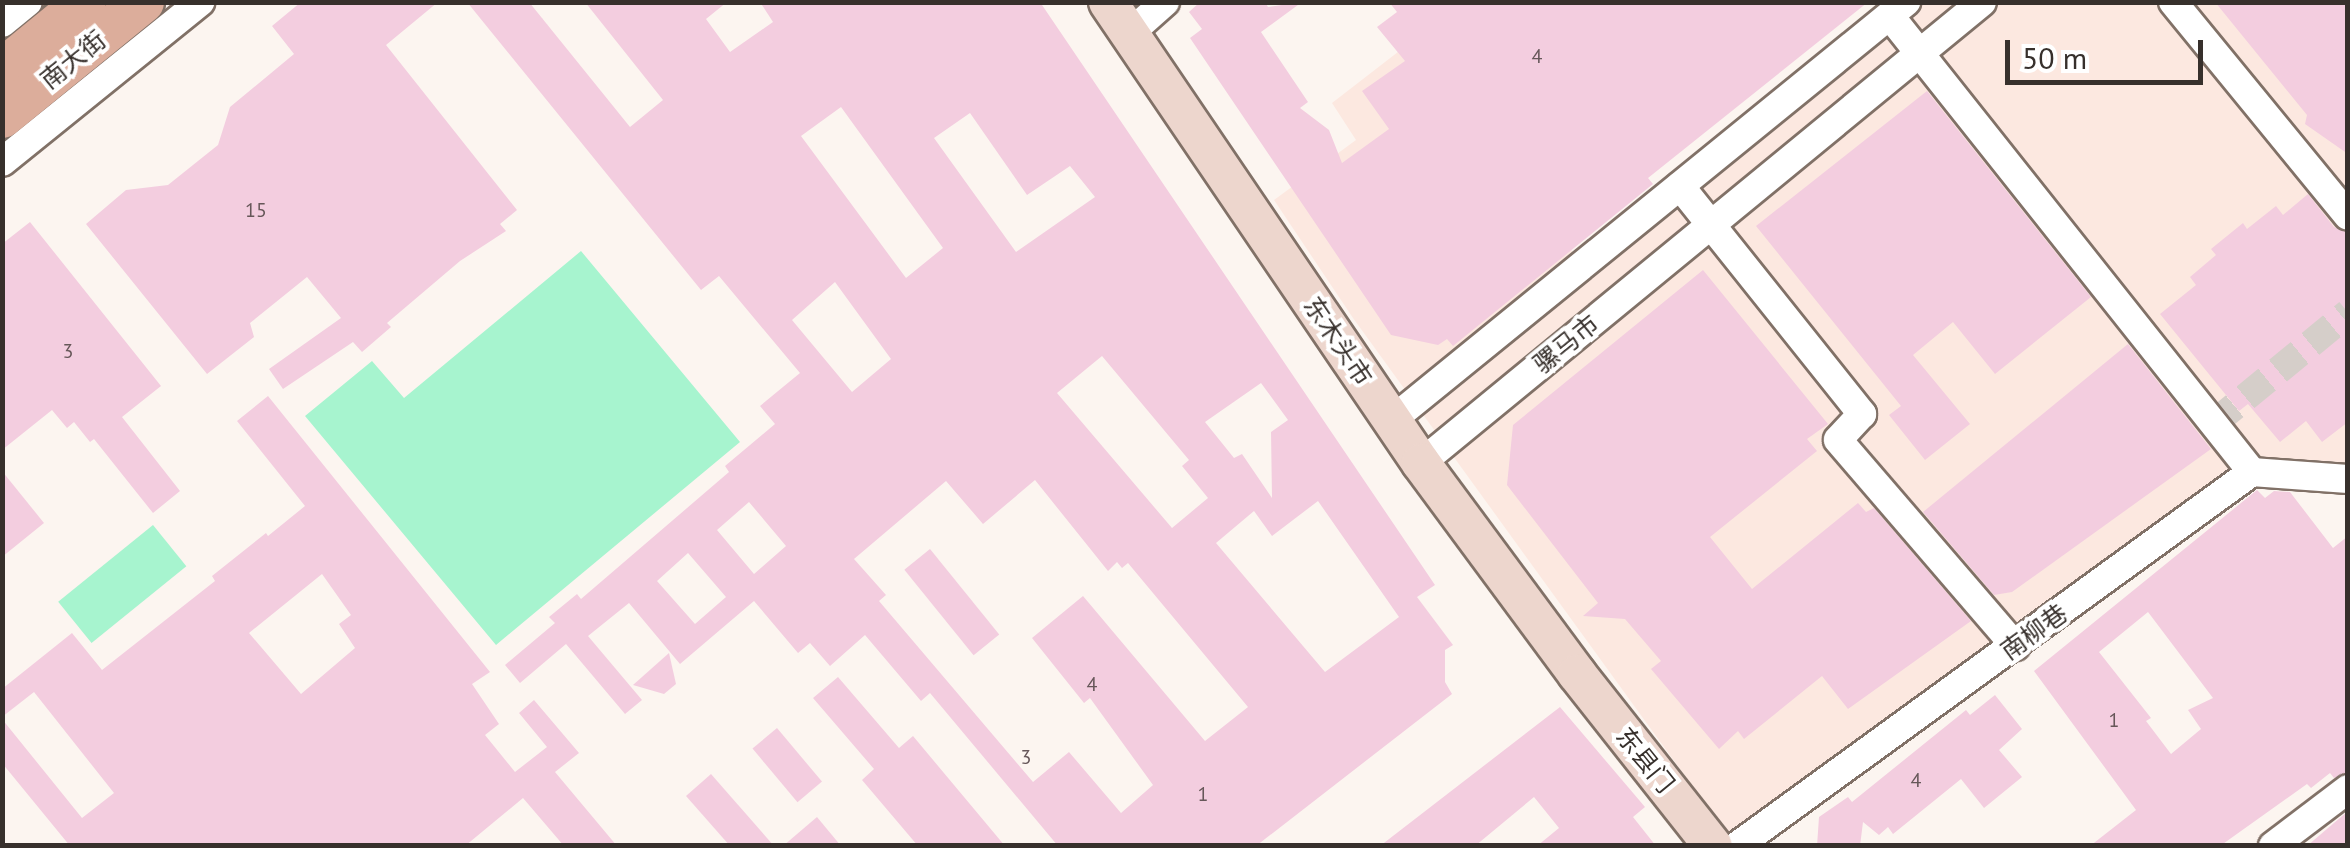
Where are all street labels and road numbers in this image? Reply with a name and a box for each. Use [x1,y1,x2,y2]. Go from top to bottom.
street label: 南大街 [34,25,112,95]
street label: 东木头市 [1298,291,1378,391]
street label: 骡马市 [1527,309,1605,379]
street label: 南柳巷 [1995,598,2073,666]
street label: 东县门 [1610,721,1680,799]

